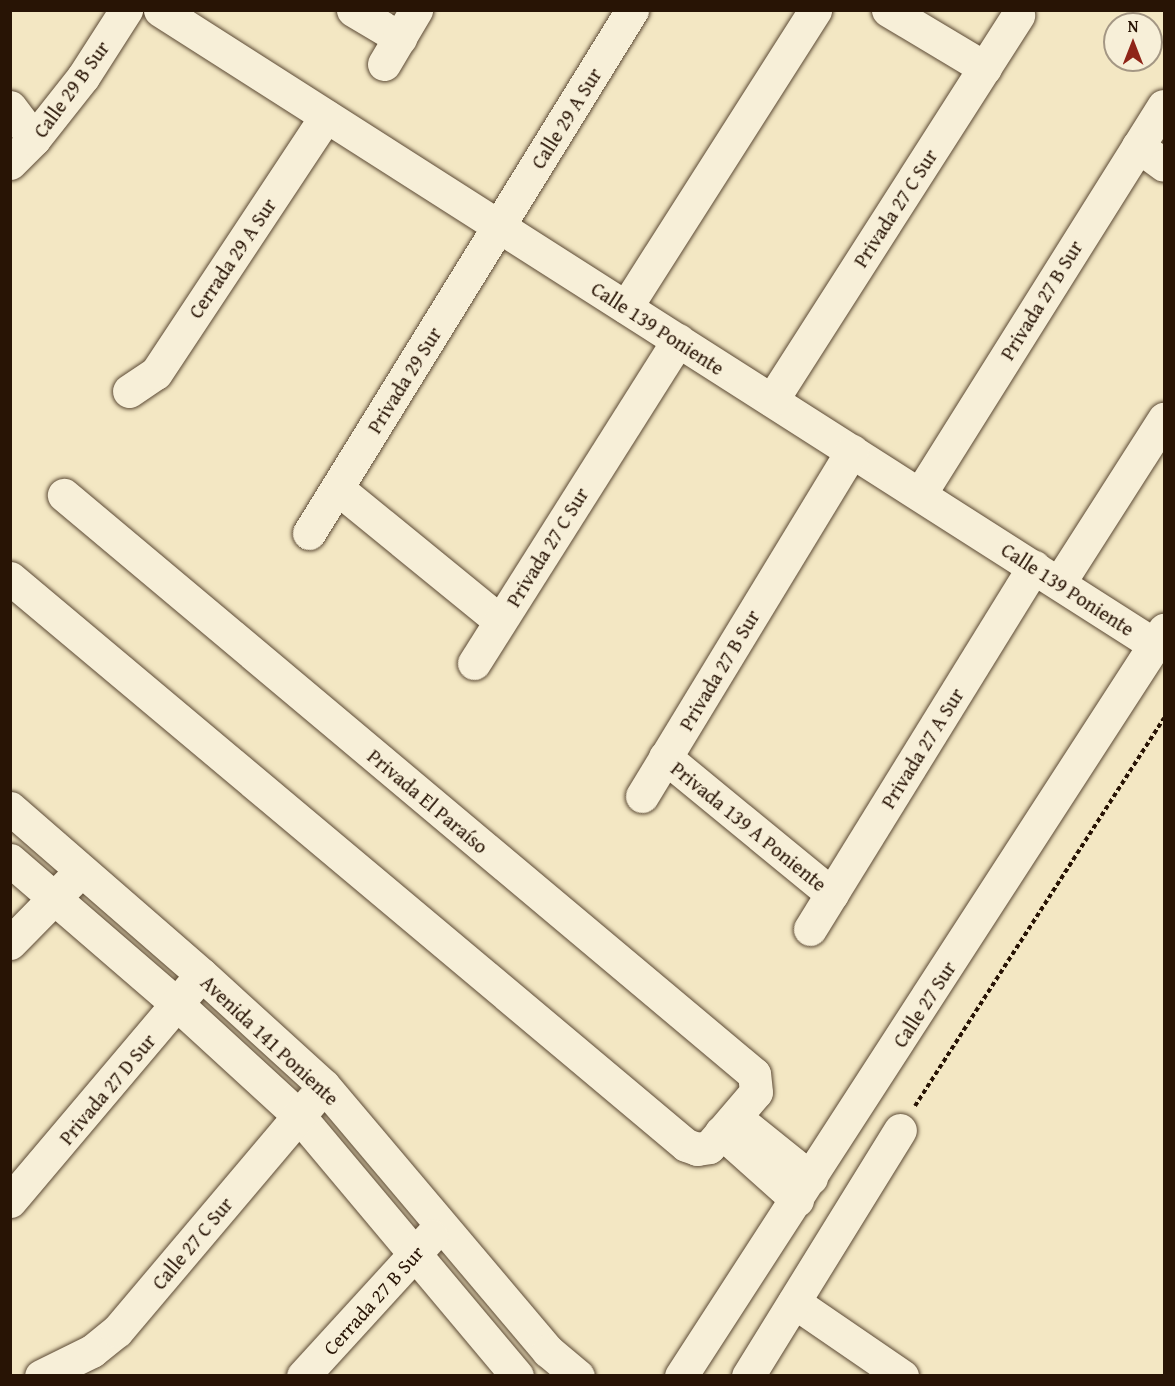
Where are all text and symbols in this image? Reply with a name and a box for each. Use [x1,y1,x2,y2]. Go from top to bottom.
north arrow [1103,12,1163,72]
text: N [1128,14,1138,38]
street label: Calle 29 B Sur [28,36,114,142]
street label: Calle 29 A Sur [526,63,606,173]
street label: Privada 27 C Sur [848,144,942,272]
street label: Cerrada 29 A Sur [183,193,281,323]
street label: Privada 27 B Sur [995,236,1087,364]
street label: Calle 139 Poniente [587,276,729,380]
street label: Privada 29 Sur [362,322,446,438]
street label: Privada 27 C Sur [501,483,593,611]
street label: Calle 139 Poniente [997,537,1139,641]
street label: Privada 27 B Sur [674,605,764,735]
street label: Privada 27 A Sur [875,683,969,813]
street label: Privada El Paraíso [363,744,493,858]
street label: Privada 139 A Poniente [667,756,831,896]
street label: Calle 27 Sur [887,956,961,1052]
street label: Avenida 141 Poniente [196,970,344,1110]
street label: Privada 27 D Sur [54,1029,160,1149]
street label: Calle 27 C Sur [146,1192,238,1294]
street label: Cerrada 27 B Sur [318,1240,428,1360]

